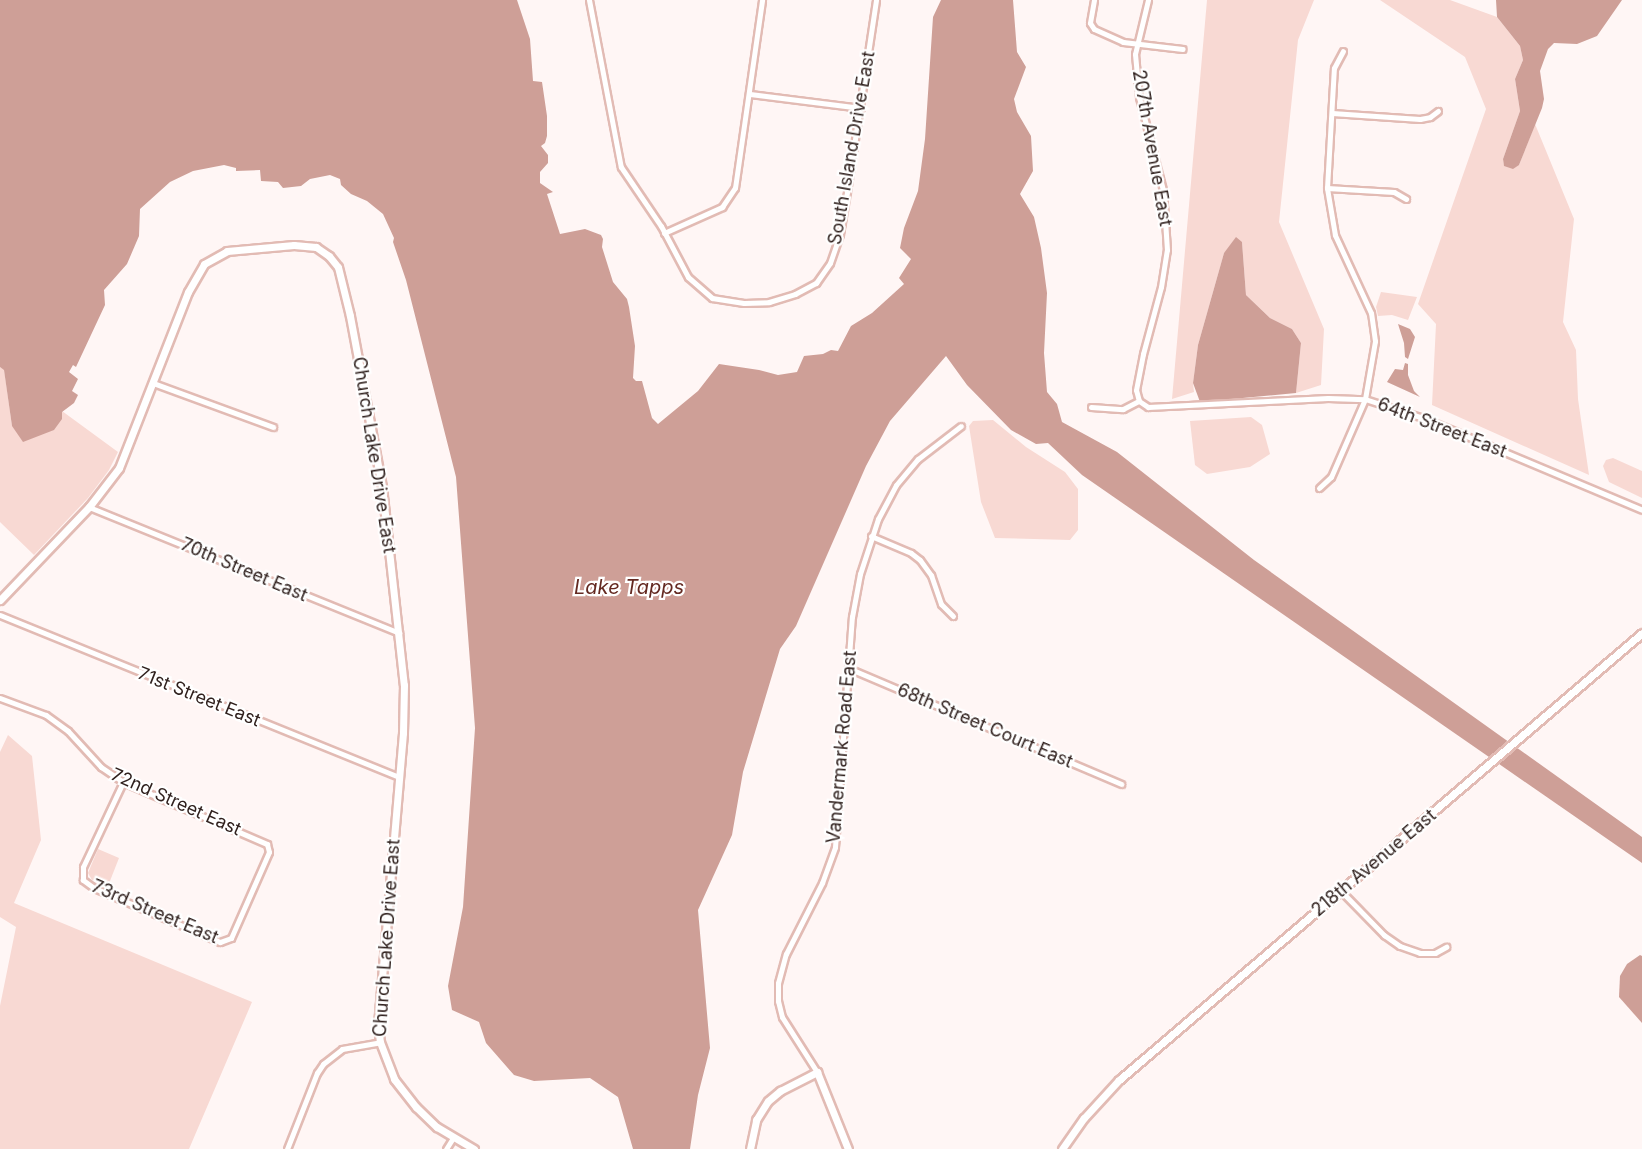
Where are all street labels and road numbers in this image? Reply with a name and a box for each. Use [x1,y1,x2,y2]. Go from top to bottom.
street label: South Island Drive East [824,50,880,246]
street label: 207th Avenue East [1128,68,1176,228]
street label: Church Lake Drive East [348,355,400,555]
street label: 64th Street East [1374,393,1510,463]
street label: 70th Street East [178,534,310,606]
street label: Vandermark Road East [823,650,861,844]
street label: 71st Street East [135,663,263,731]
street label: 68th Street Court East [894,679,1076,773]
street label: 72nd Street East [108,764,244,840]
street label: 218th Avenue East [1307,805,1441,921]
street label: Church Lake Drive East [369,838,405,1038]
street label: 73rd Street East [88,876,222,948]

